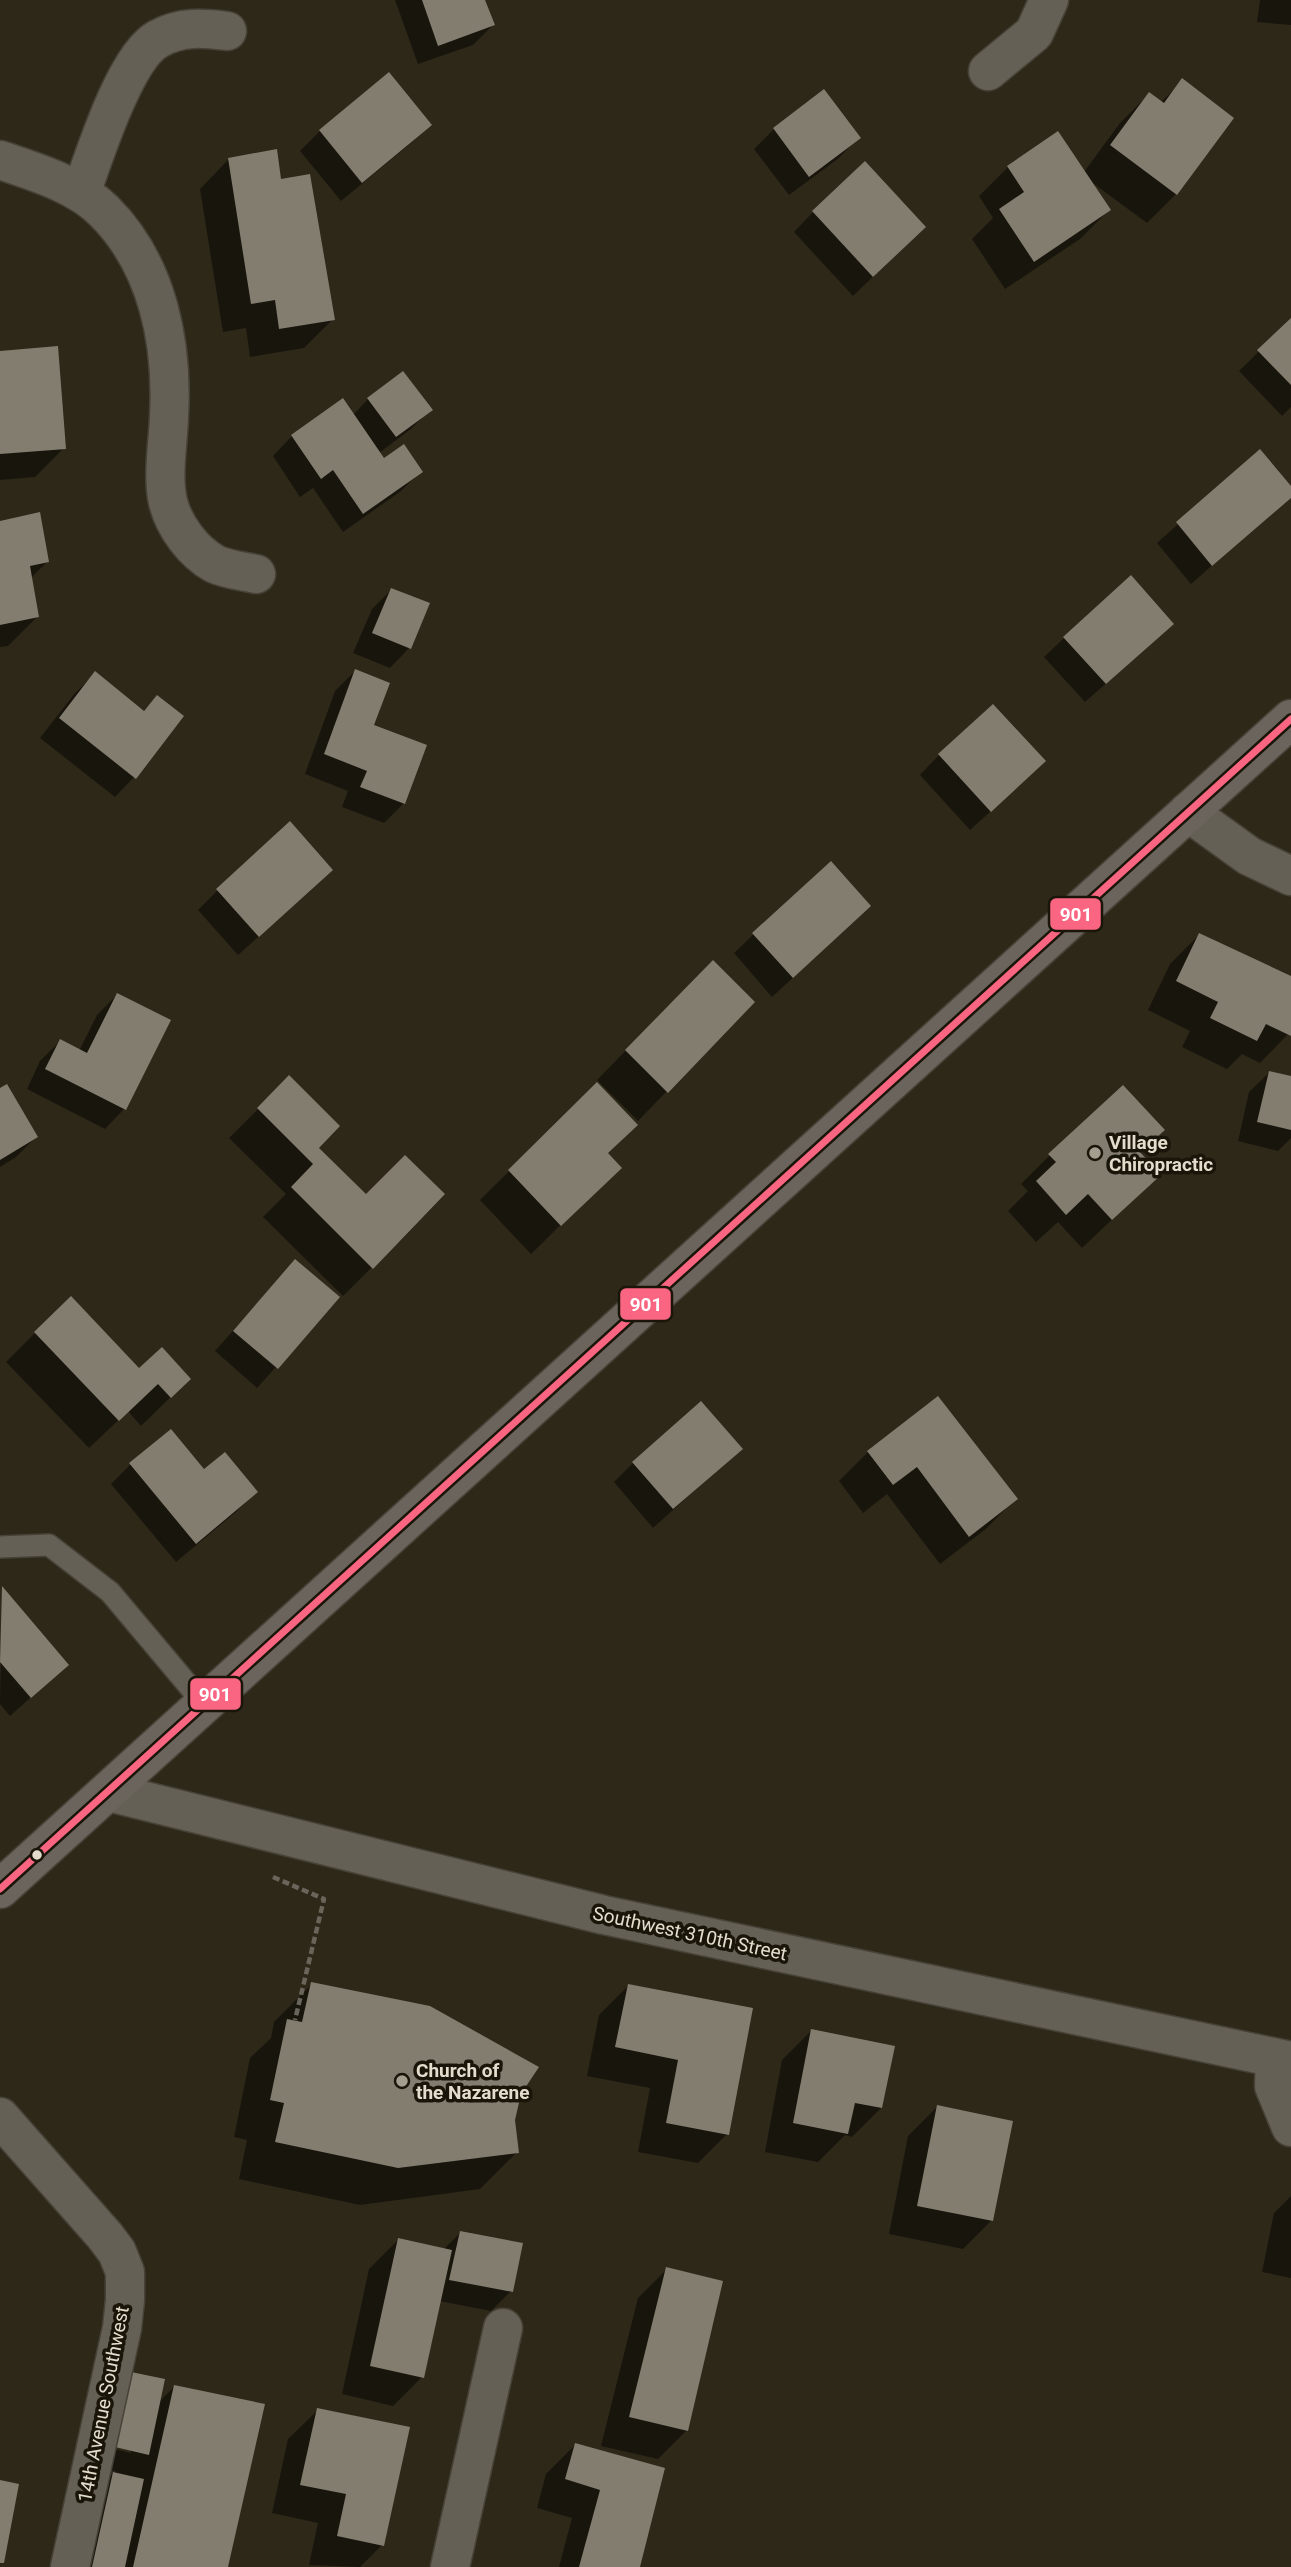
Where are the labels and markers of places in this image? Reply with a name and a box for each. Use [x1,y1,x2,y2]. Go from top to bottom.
place label: Village Chiropractic [1109,1131,1213,1176]
marker: Village Chiropractic [1087,1145,1103,1161]
unlabelled marker [30,1848,44,1862]
place label: Church of the Nazarene [416,2059,529,2104]
marker: Church of the Nazarene [394,2073,410,2089]

